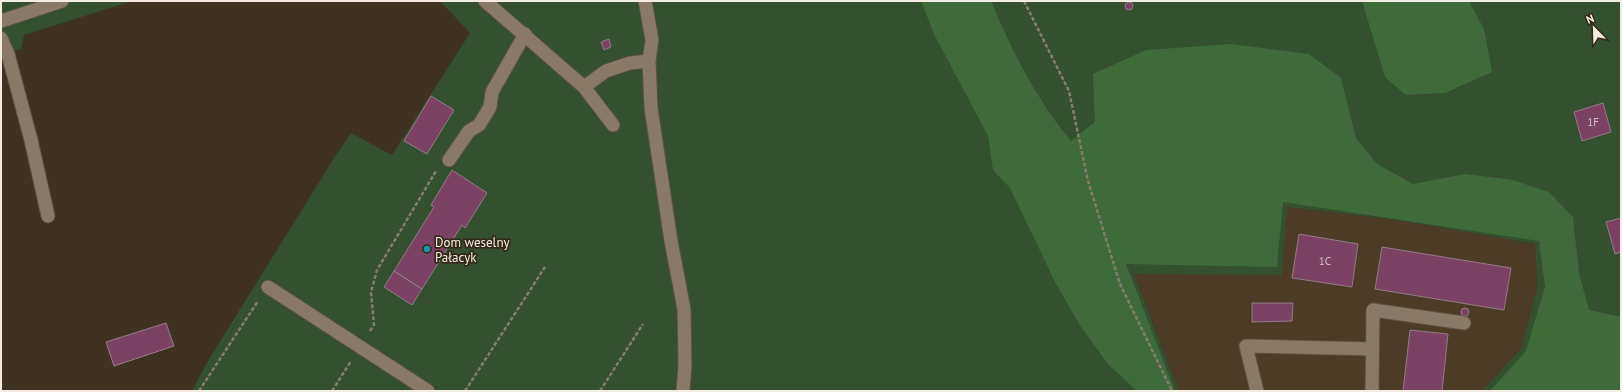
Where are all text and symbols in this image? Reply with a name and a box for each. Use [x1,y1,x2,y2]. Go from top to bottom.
north arrow [1574,8,1614,48]
text: N [1584,11,1596,27]
house number: 1F [1587,115,1599,129]
place label: Dom weselny Pałacyk [435,234,510,266]
marker: Dom weselny Pałacyk [422,244,432,254]
house number: 1C [1319,254,1331,268]

